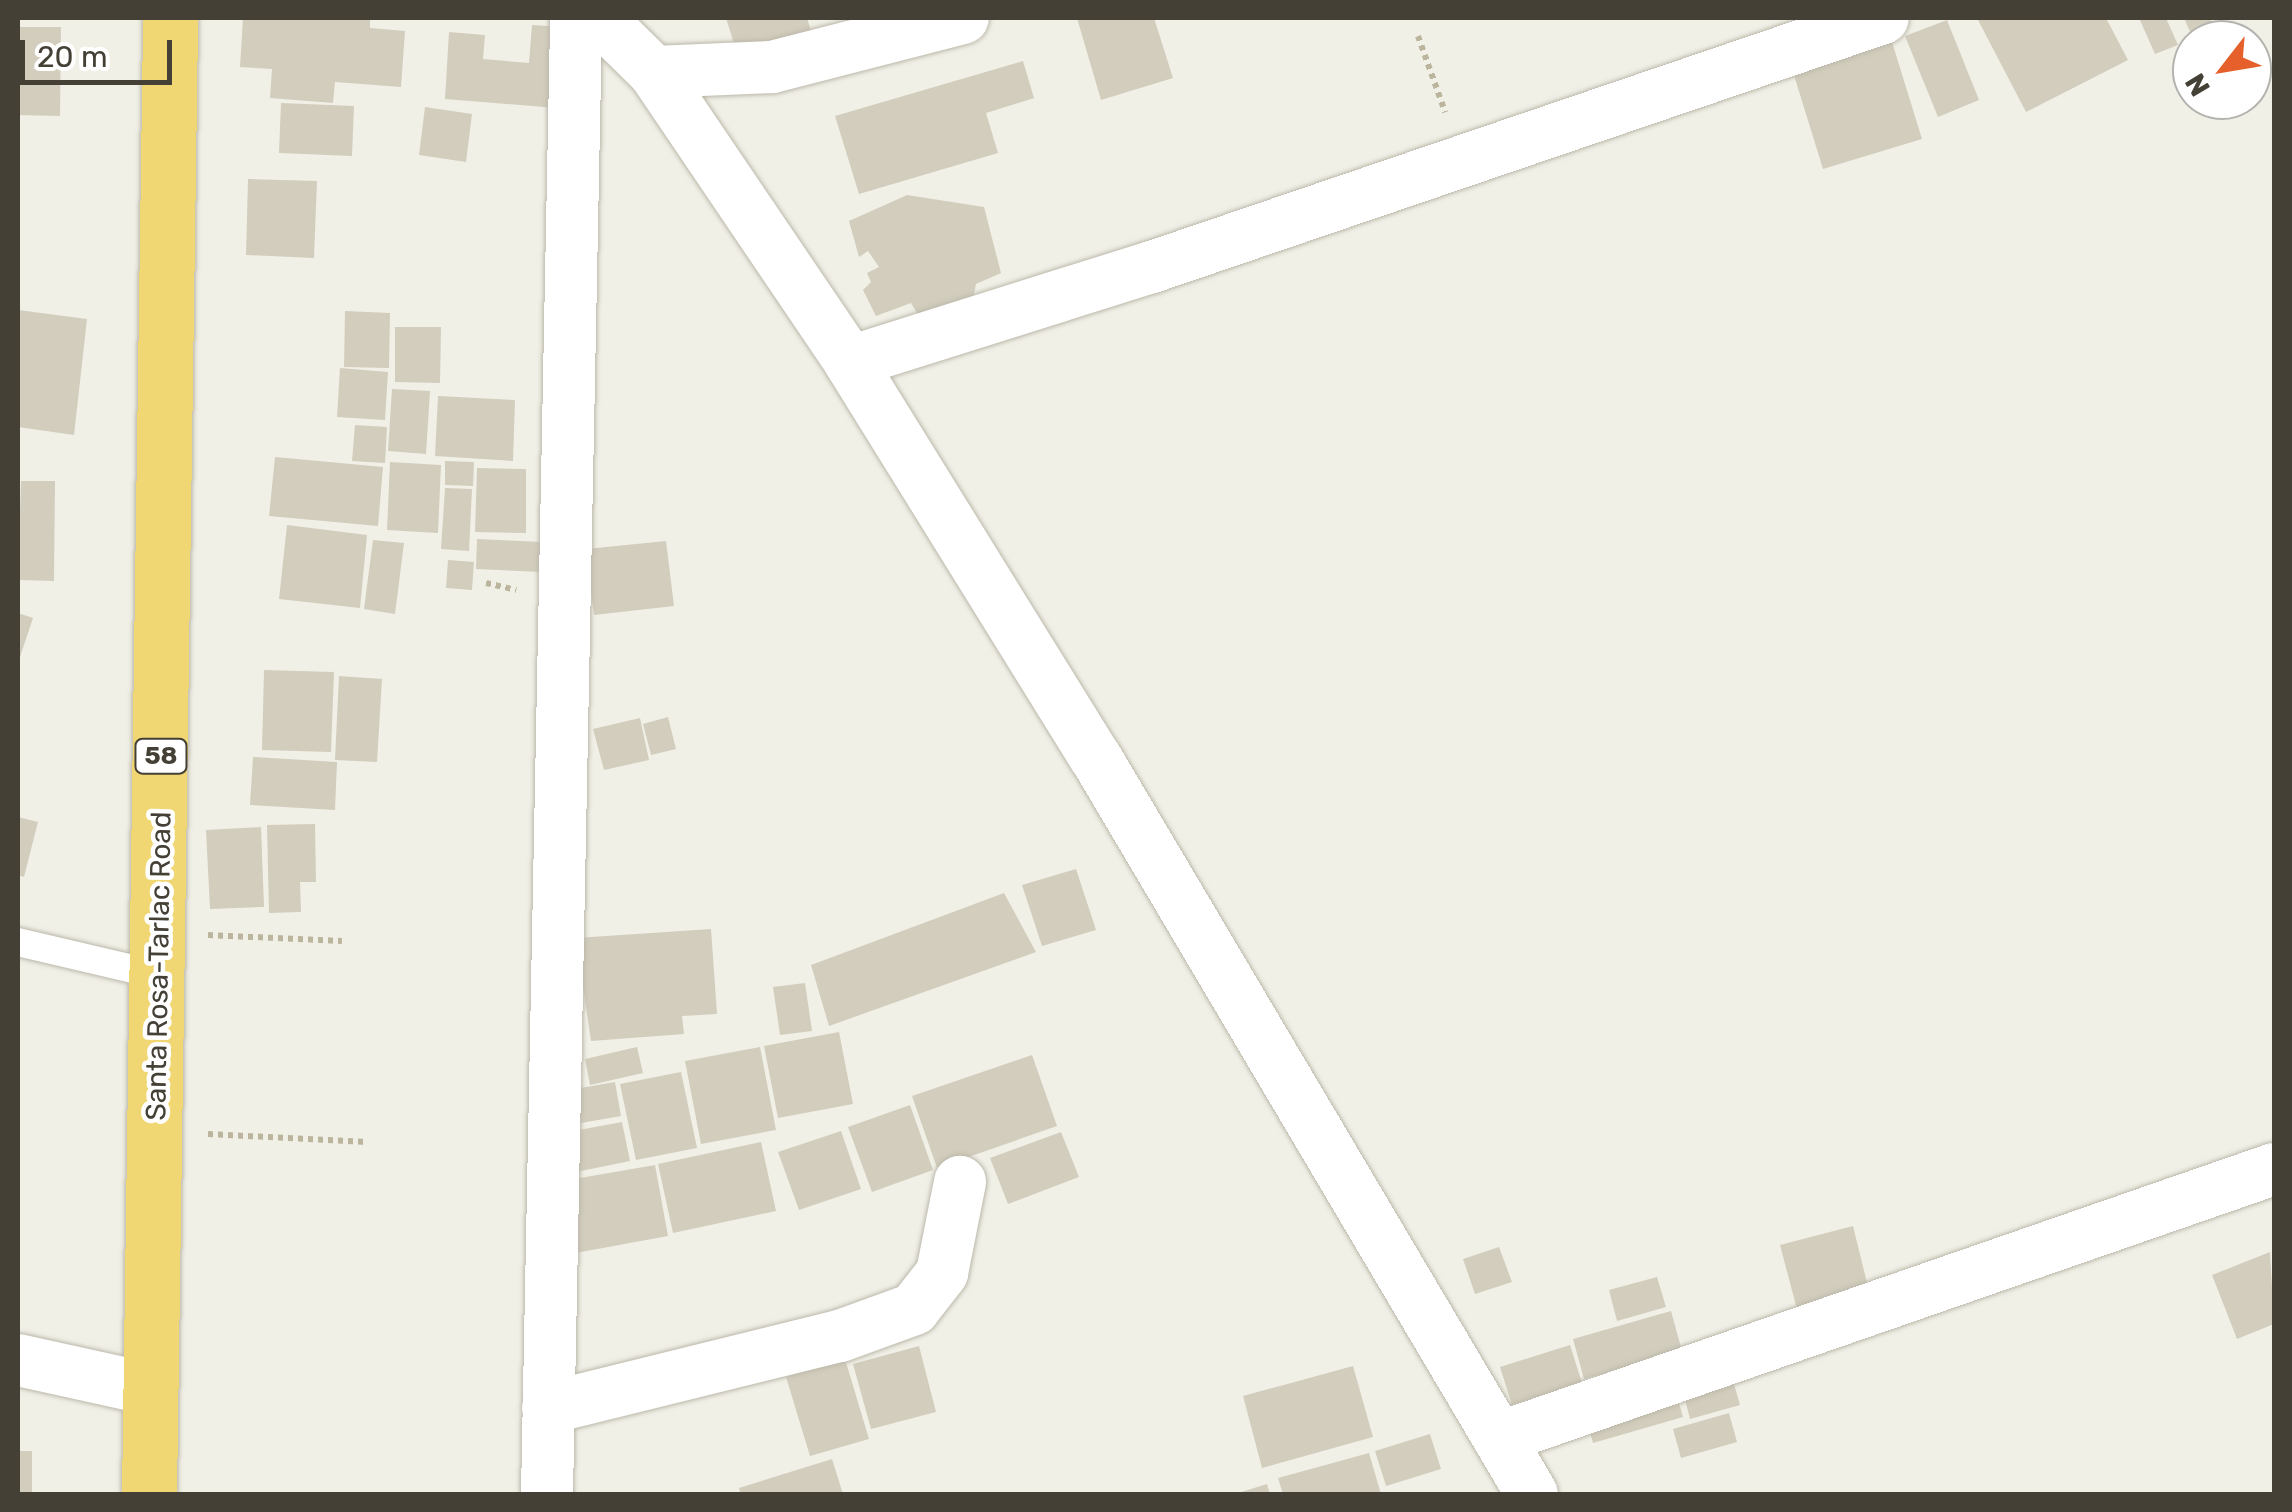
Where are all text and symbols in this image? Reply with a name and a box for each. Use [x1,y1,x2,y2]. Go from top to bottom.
scale bar [25,20,178,82]
north arrow [2172,20,2272,120]
text: 20 m [37,39,108,75]
text: N [2178,68,2217,102]
road number: 58 [134,736,188,776]
street label: Santa Rosa-Tarlac Road [140,811,178,1121]

